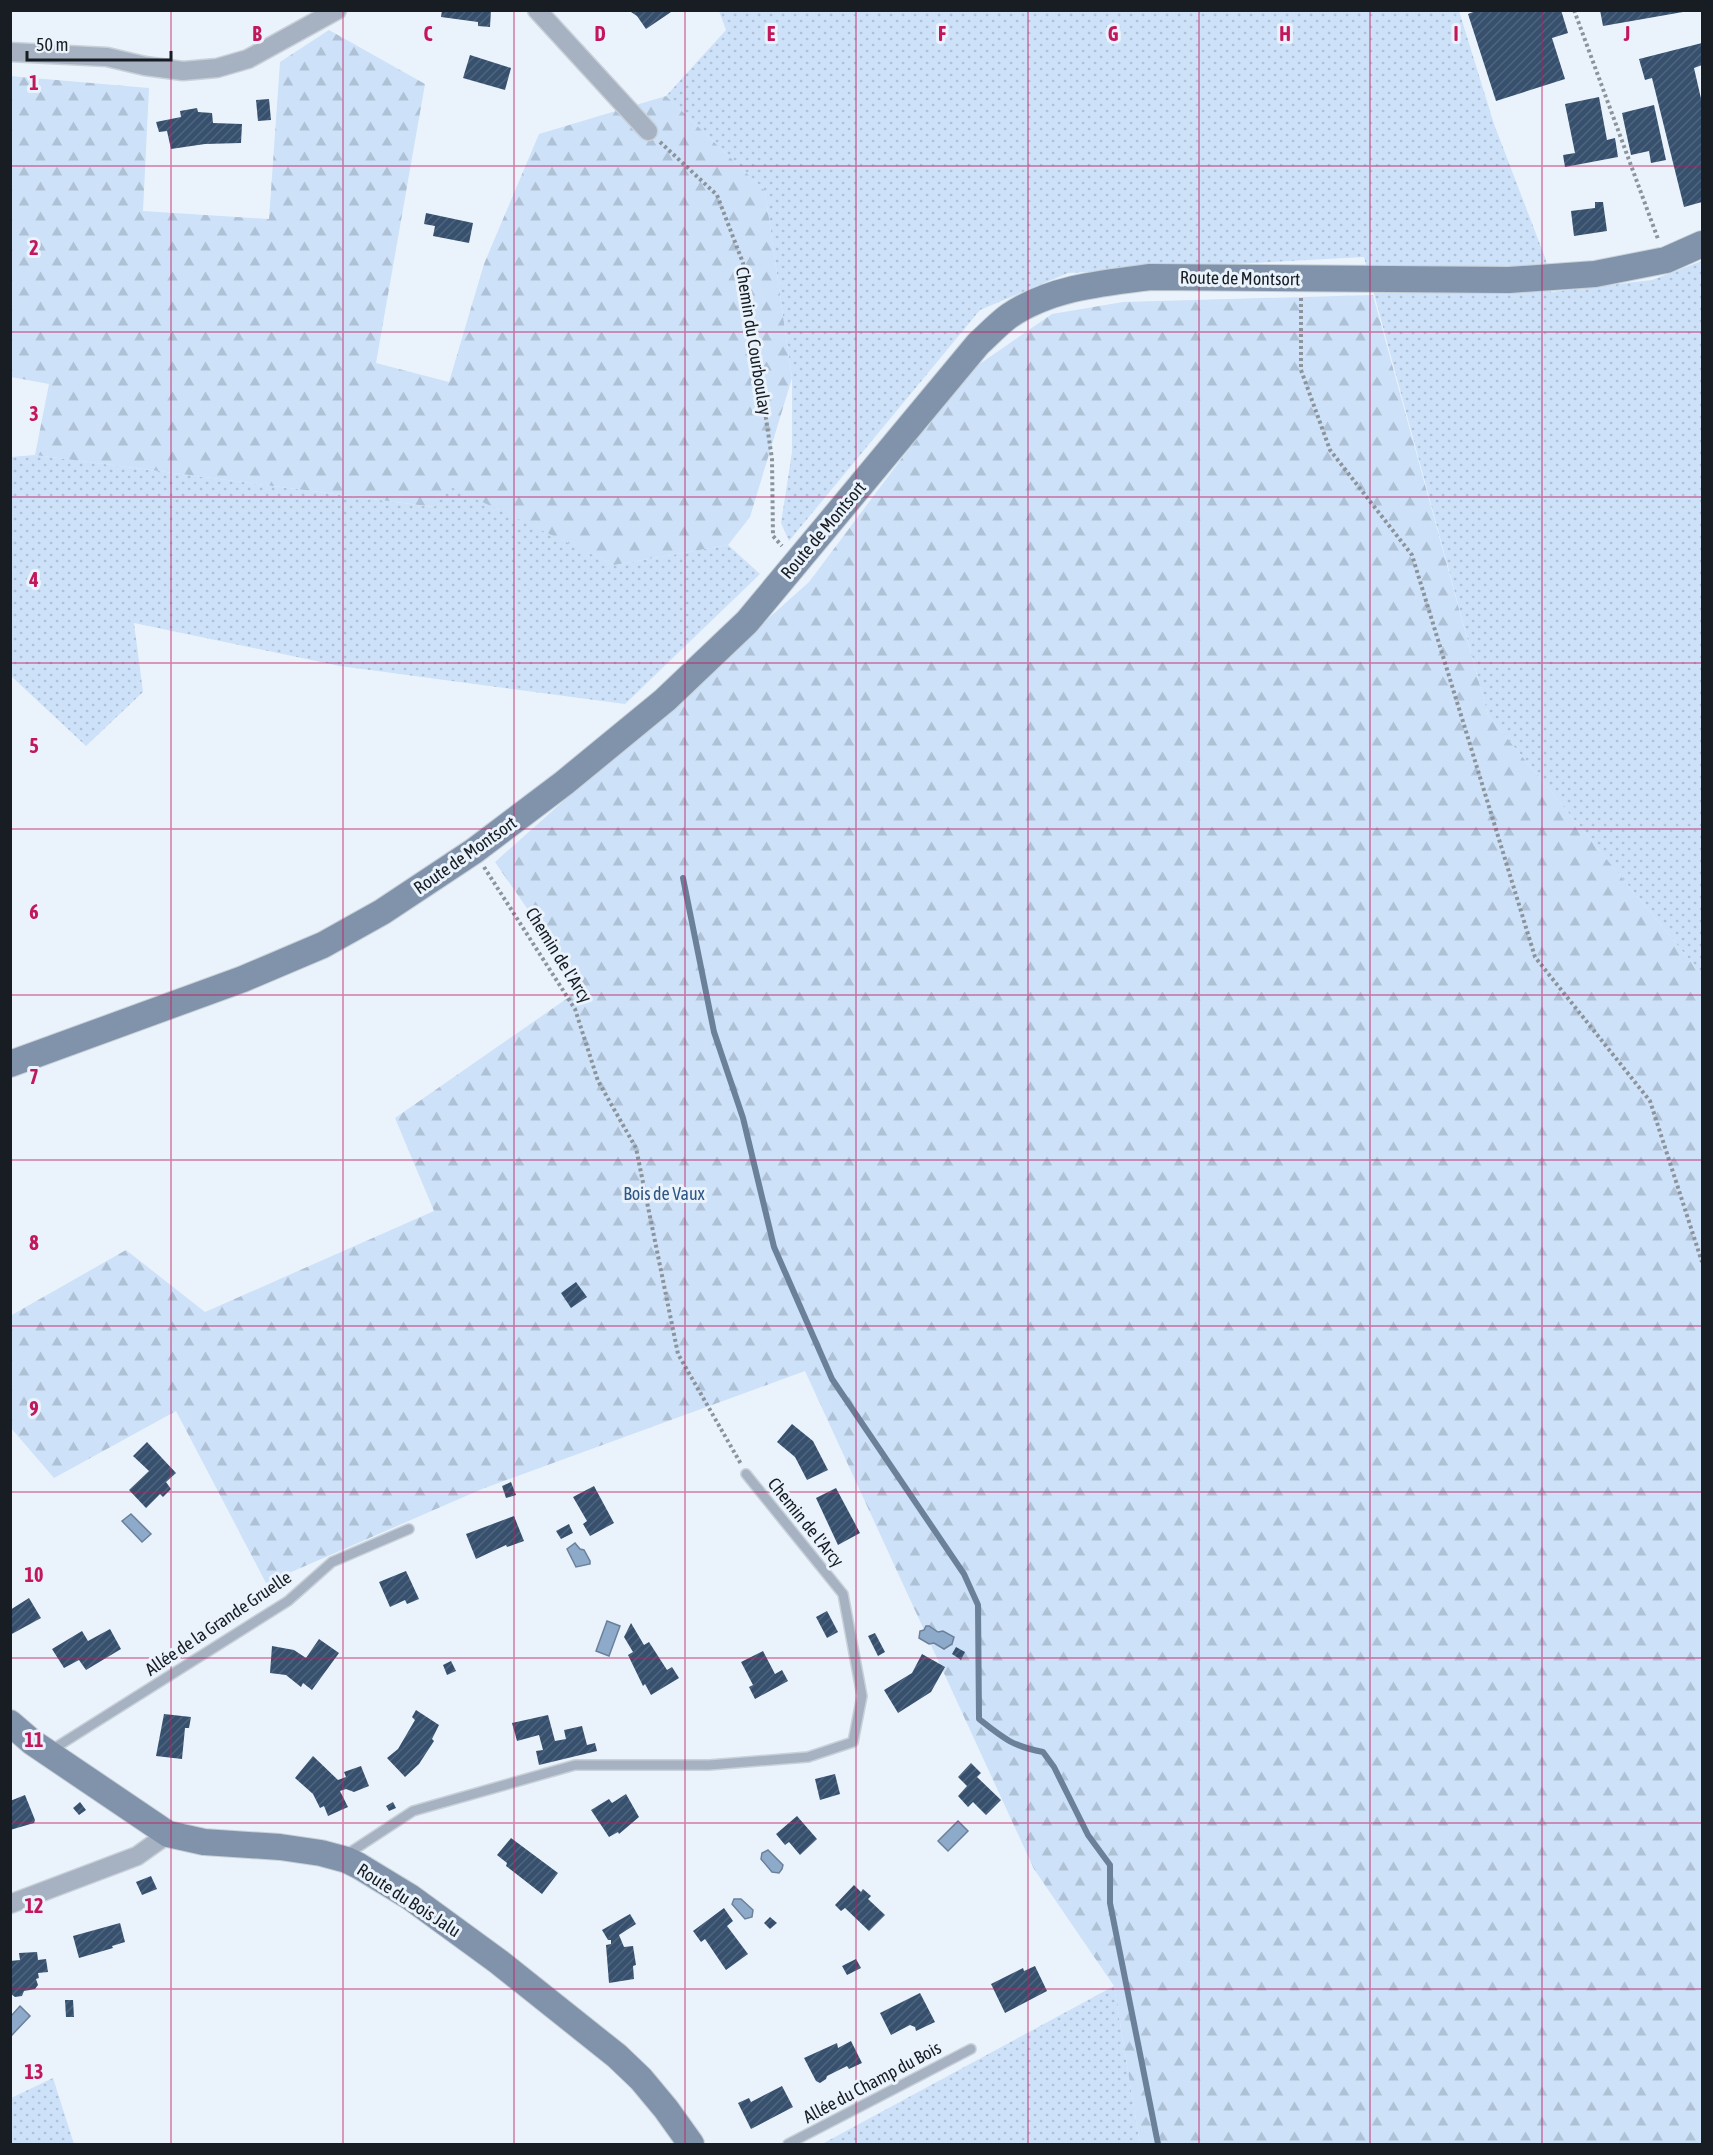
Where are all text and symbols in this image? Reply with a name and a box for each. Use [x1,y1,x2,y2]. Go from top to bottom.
text: B [252,22,262,45]
text: C [424,22,433,45]
text: D [594,22,606,45]
text: E [767,22,776,45]
text: F [938,22,946,45]
text: G [1108,22,1119,45]
text: H [1279,22,1291,45]
text: I [1453,22,1459,45]
text: J [1623,22,1630,45]
scale bar [27,24,171,62]
text: 50 m [36,34,68,55]
text: 1 [29,71,39,94]
text: 2 [29,236,39,259]
street label: Chemin du Courboulay [732,265,776,417]
street label: Route de Montsort [1180,266,1300,290]
text: 3 [29,402,39,425]
street label: Route de Montsort [776,477,870,583]
text: 4 [28,568,39,591]
text: 5 [29,734,39,757]
street label: Route de Montsort [410,812,520,898]
text: 6 [29,900,39,923]
street label: Chemin de l'Arcy [521,903,597,1007]
text: 7 [29,1065,39,1088]
park label: Bois de Vaux [623,1183,705,1204]
text: 8 [29,1231,39,1254]
text: 9 [29,1397,39,1420]
street label: Chemin de l'Arcy [764,1473,848,1571]
text: 10 [25,1563,43,1586]
street label: Allée de la Grande Gruelle [141,1566,295,1680]
text: 11 [25,1728,43,1751]
street label: Route du Bois Jalu [353,1859,465,1941]
text: 12 [25,1894,43,1917]
street label: Allée du Champ du Bois [800,2037,944,2127]
text: 13 [25,2060,43,2083]

